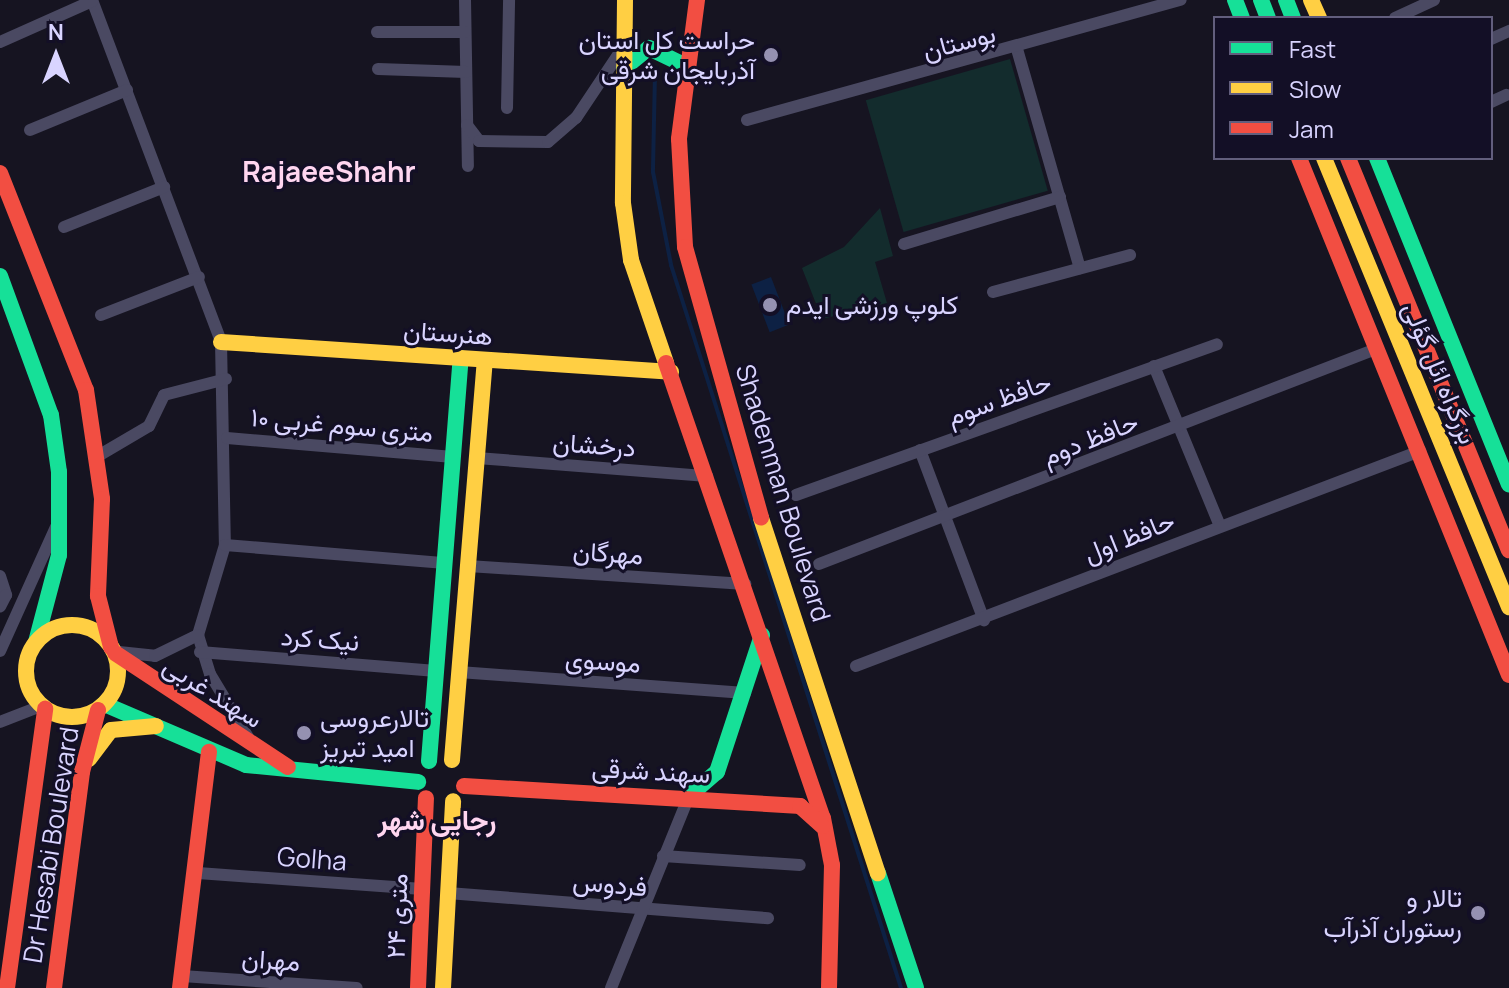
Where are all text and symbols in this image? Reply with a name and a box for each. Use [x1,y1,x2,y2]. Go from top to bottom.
north arrow [16,16,96,96]
legend [1213,16,1493,160]
text: N [48,17,64,47]
street label: بوستان [919,17,999,67]
place label: حراست کل استان آذربایجان شرقی [578,24,755,86]
text: Fast [1289,32,1336,65]
marker: حراست کل استان آذربایجان شرقی [762,46,780,64]
text: Slow [1289,72,1342,105]
text: Jam [1289,112,1334,145]
district label: RajaeeShahr [242,154,416,188]
place label: کلوپ ورزشی ایدم [786,289,958,321]
marker: کلوپ ورزشی ایدم [761,296,779,314]
street label: بزرگراه ائل گؤلی [1396,297,1484,449]
street label: هنرستان [402,314,494,352]
street label: Shadenman Boulevard [729,360,837,626]
street label: حافظ سوم [943,366,1055,432]
street label: ۱۰ متری سوم غربی [249,401,435,449]
street label: حافظ دوم [1038,406,1142,472]
street label: درخشان [551,427,637,463]
street label: حافظ اول [1079,505,1179,569]
street label: مهرگان [572,535,644,571]
street label: نیک کرد [280,621,360,657]
street label: موسوی [564,643,642,679]
street label: سهند غربی [158,649,268,735]
place label: تالارعروسی امید تبریز [320,702,429,764]
marker: تالارعروسی امید تبریز [295,724,313,742]
street label: Dr Hesabi Boulevard [17,725,85,965]
street label: سهند شرقی [591,752,711,790]
district label: رجایی شهر [378,802,496,836]
street label: Golha [276,841,348,877]
street label: فردوس [571,865,649,903]
street label: ۲۴ متری [380,873,414,959]
place label: تالار و رستوران آذرآب [1323,882,1462,944]
marker: تالار و رستوران آذرآب [1469,904,1487,922]
street label: مهران [241,942,301,978]

